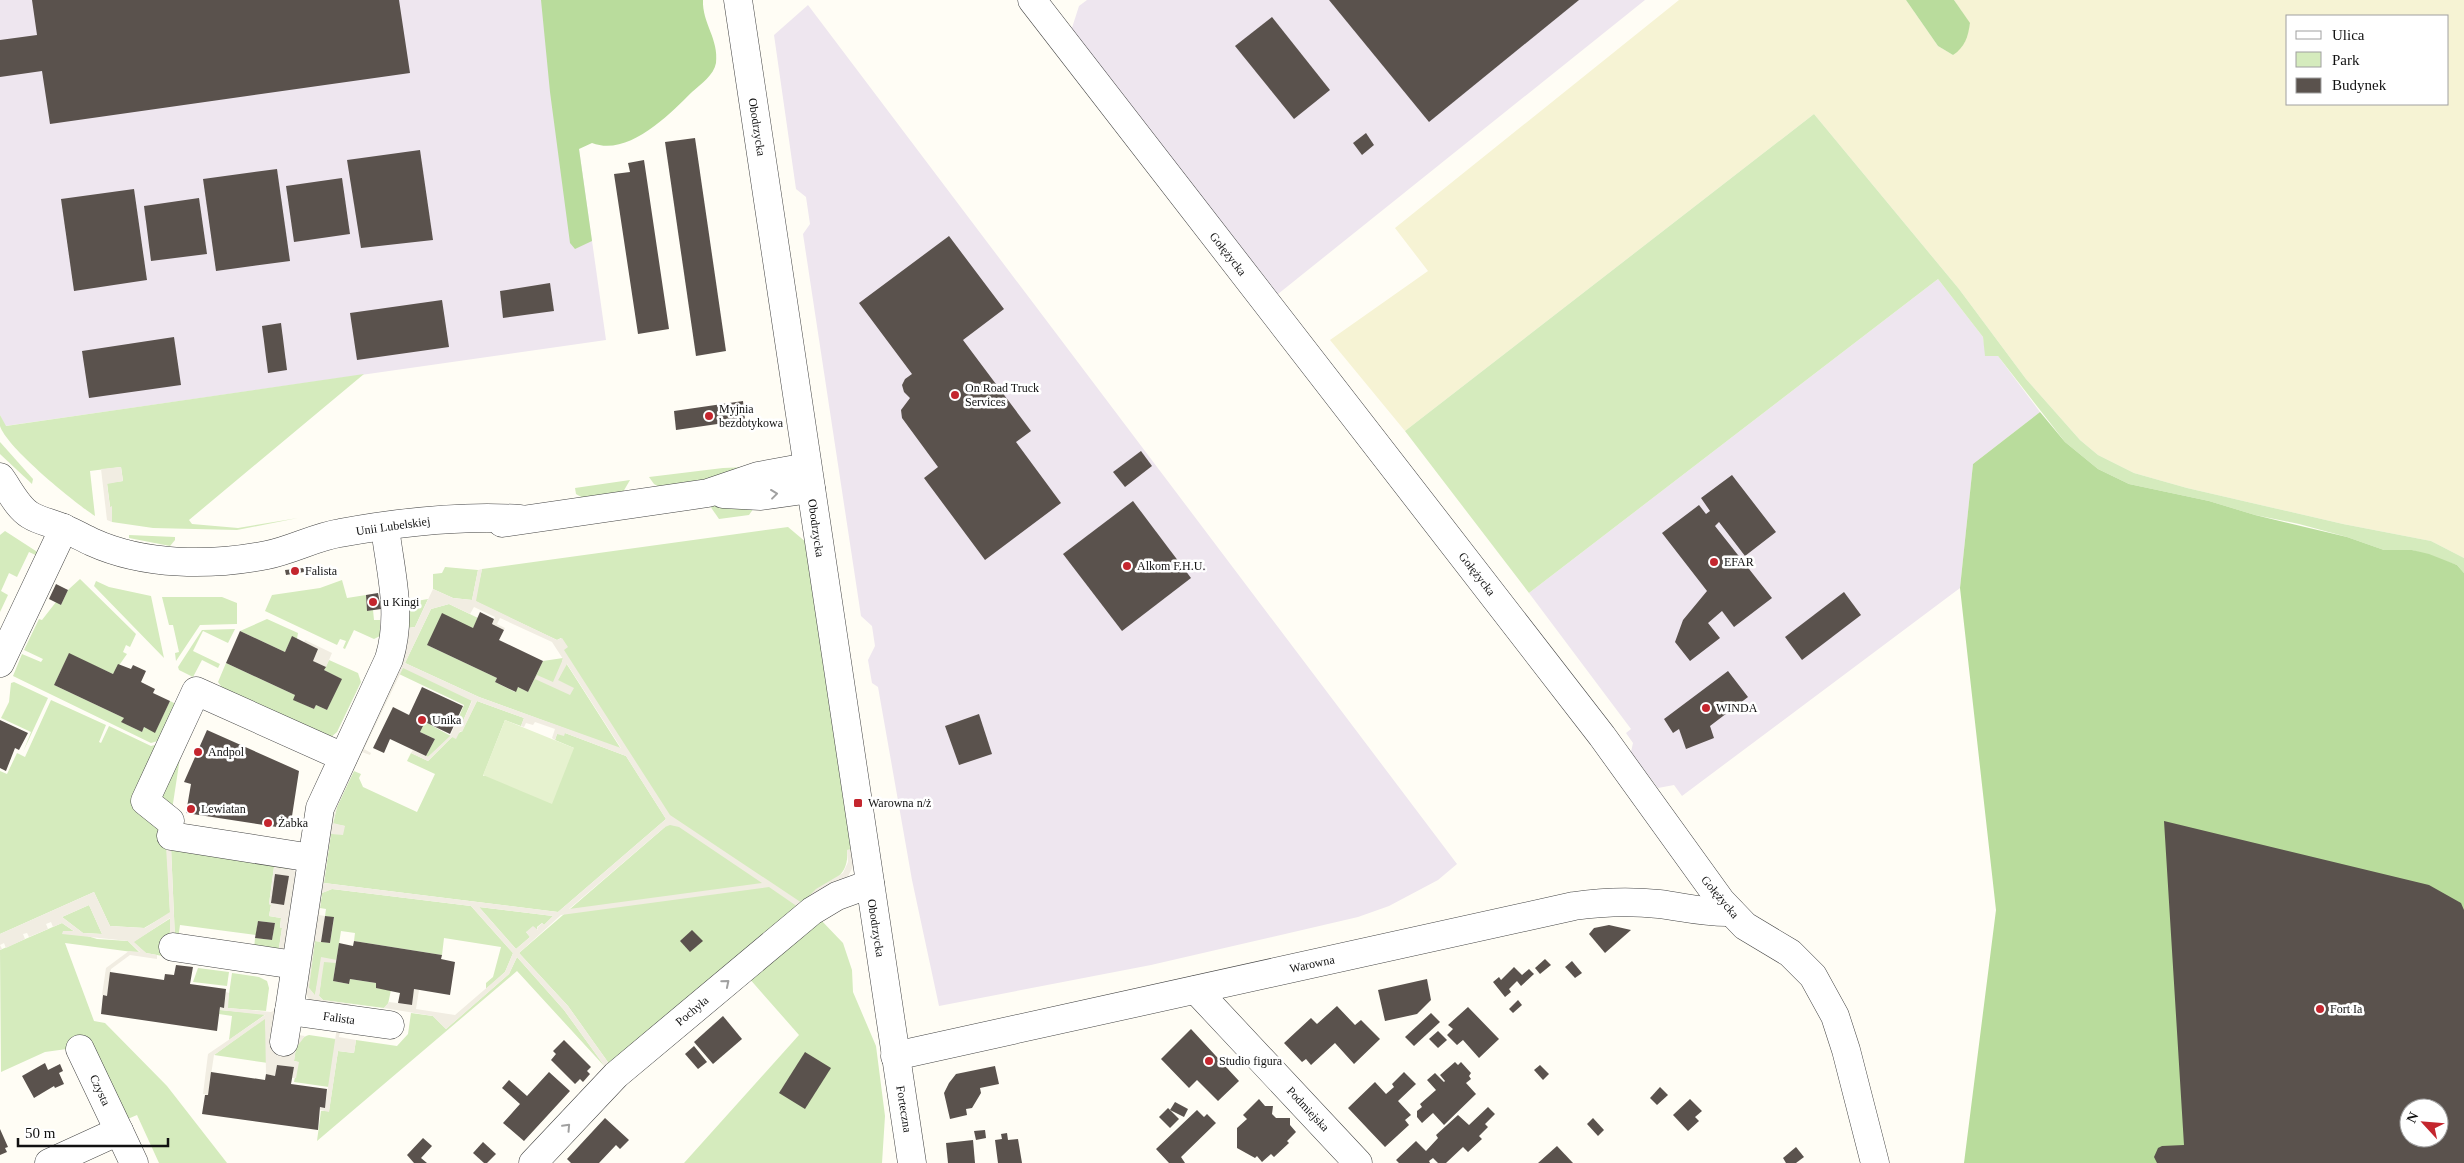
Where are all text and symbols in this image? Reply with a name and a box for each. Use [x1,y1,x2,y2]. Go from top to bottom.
legend [2286,15,2449,105]
text: Ulica [2332,27,2365,43]
text: Park [2332,52,2360,68]
text: Budynek [2332,77,2387,93]
street label: Obodrzycka [745,97,769,158]
street label: Gołężycka [1207,229,1250,279]
place label: On Road Truck Services [965,381,1039,409]
marker: On Road Truck Services [949,389,961,401]
place label: Myjnia bezdotykowa [719,402,784,430]
marker: Myjnia bezdotykowa [703,410,715,422]
one-way arrow [770,489,778,500]
street label: Obodrzycka [805,498,827,559]
street label: Unii Lubelskiej [355,514,431,538]
street label: Gołężycka [1456,549,1499,599]
place label: EFAR [1724,555,1754,569]
marker: EFAR [1708,556,1720,568]
place label: Alkom F.H.U. [1137,559,1205,573]
marker: Alkom F.H.U. [1121,560,1133,572]
place label: Falista [305,564,338,578]
marker: Falista [289,565,301,577]
place label: u Kingi [383,595,420,609]
marker: u Kingi [367,596,379,608]
place label: WINDA [1716,701,1758,715]
marker: WINDA [1700,702,1712,714]
place label: Unika [432,713,462,727]
marker: Unika [416,714,428,726]
place label: Andpol [208,745,245,759]
marker: Andpol [192,746,204,758]
place label: Warowna n/ż [868,796,931,810]
marker: Warowna n/ż [852,797,864,809]
place label: Lewiatan [201,802,246,816]
marker: Lewiatan [185,803,197,815]
place label: Żabka [278,816,309,830]
marker: Żabka [262,817,274,829]
street label: Gołężycka [1698,873,1742,922]
street label: Obodrzycka [864,898,888,959]
street label: Warowna [1288,952,1336,976]
one-way arrow [720,980,729,989]
street label: Pochyła [673,993,712,1029]
place label: Fort Ia [2330,1002,2363,1016]
marker: Fort Ia [2314,1003,2326,1015]
street label: Falista [322,1009,356,1027]
place label: Studio figura [1219,1054,1283,1068]
marker: Studio figura [1203,1055,1215,1067]
street label: Czysta [87,1072,114,1108]
street label: Podmiejska [1284,1084,1333,1135]
street label: Forteczna [893,1085,915,1134]
north arrow [2399,1098,2449,1148]
text: N [2404,1110,2422,1125]
scale bar [18,1116,168,1148]
one-way arrow [561,1124,570,1133]
text: 50 m [25,1125,56,1141]

